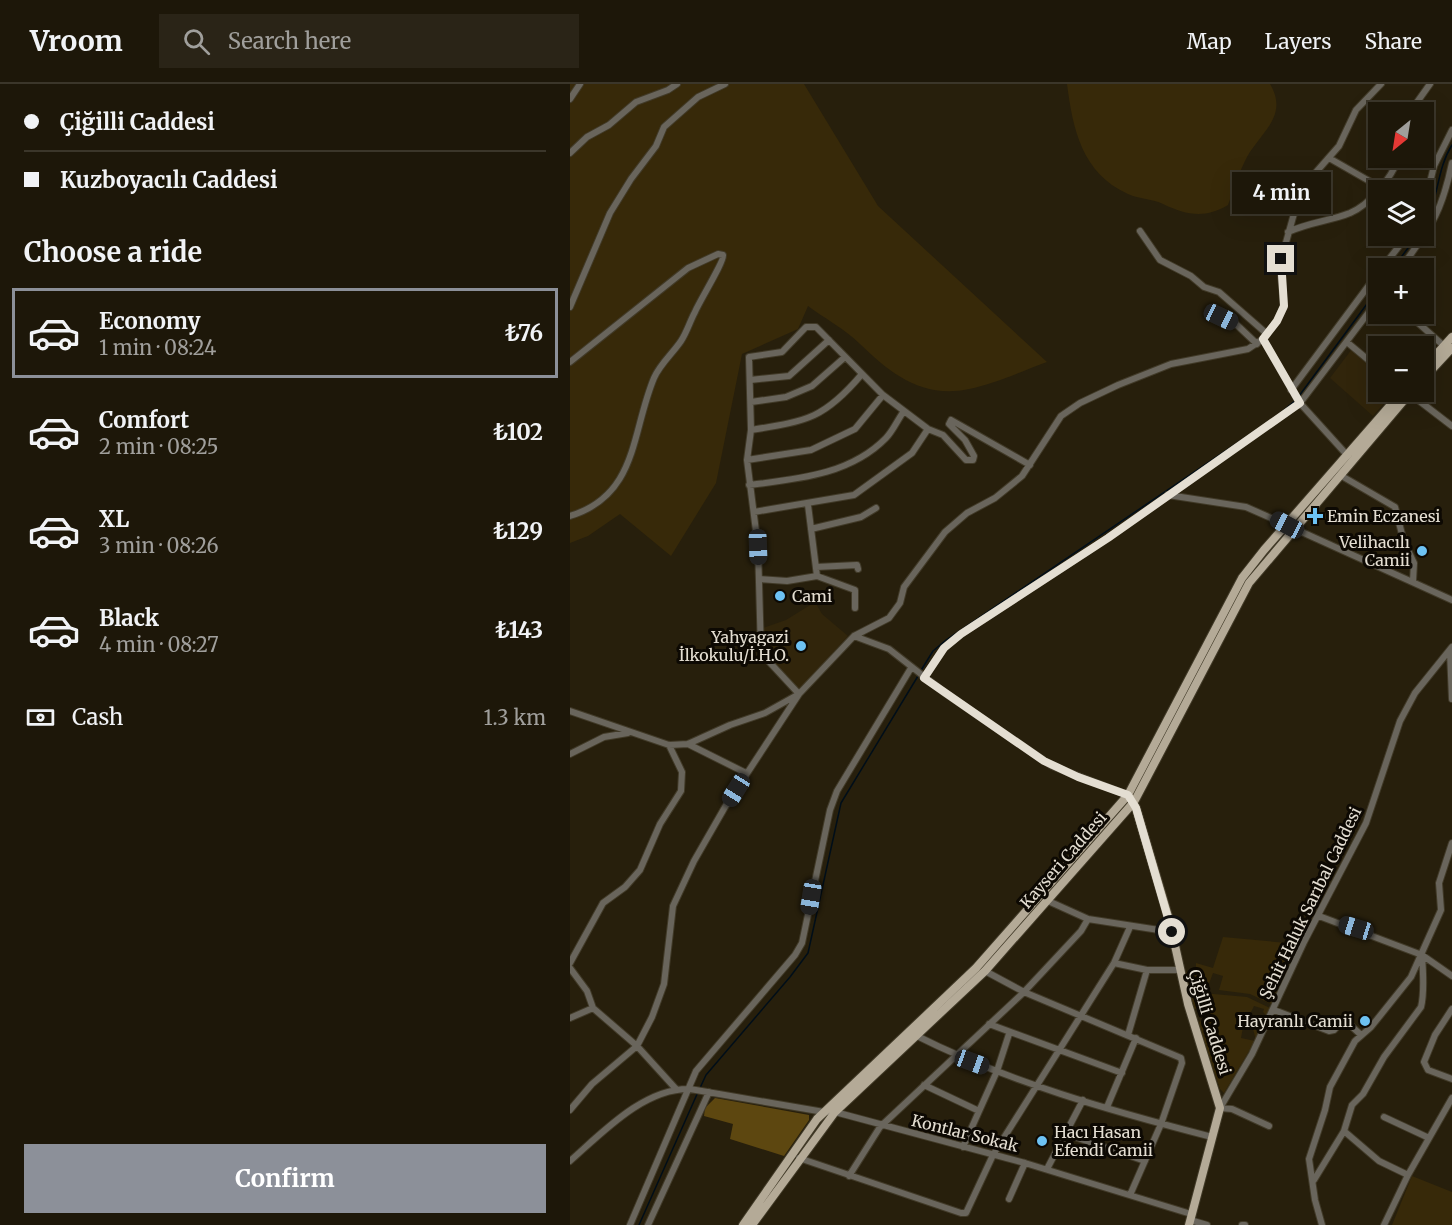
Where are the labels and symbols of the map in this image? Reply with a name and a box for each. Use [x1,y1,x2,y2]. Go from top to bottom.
north arrow [1368,102,1434,168]
callout: 4 min [1232,172,1330,214]
route end [1267,245,1294,272]
car [1201,301,1241,333]
place label: Emin Eczanesi [1327,506,1441,526]
car [1267,509,1307,541]
marker: Emin Eczanesi [1308,509,1322,523]
car [748,529,768,565]
place label: Velihacılı Camii [1338,532,1410,570]
marker: Velihacılı Camii [1415,544,1429,558]
place label: Cami [792,586,832,606]
marker: Cami [773,589,787,603]
place label: Yahyagazi İlkokulu/İ.H.O. [679,627,789,665]
marker: Yahyagazi İlkokulu/İ.H.O. [794,639,808,653]
car [719,770,753,810]
street label: Şehit Haluk Sarıbal Caddesi [1255,804,1365,1002]
street label: Kayseri Caddesi [1016,808,1110,912]
car [799,878,823,916]
car [1336,914,1376,942]
route start [1158,918,1185,945]
street label: Çiğilli Caddesi [1184,967,1236,1077]
place label: Hayranlı Camii [1237,1011,1353,1031]
marker: Hayranlı Camii [1358,1014,1372,1028]
car [952,1047,992,1077]
street label: Kontlar Sokak [910,1110,1021,1156]
place label: Hacı Hasan Efendi Camii [1054,1122,1153,1160]
marker: Hacı Hasan Efendi Camii [1035,1134,1049,1148]

